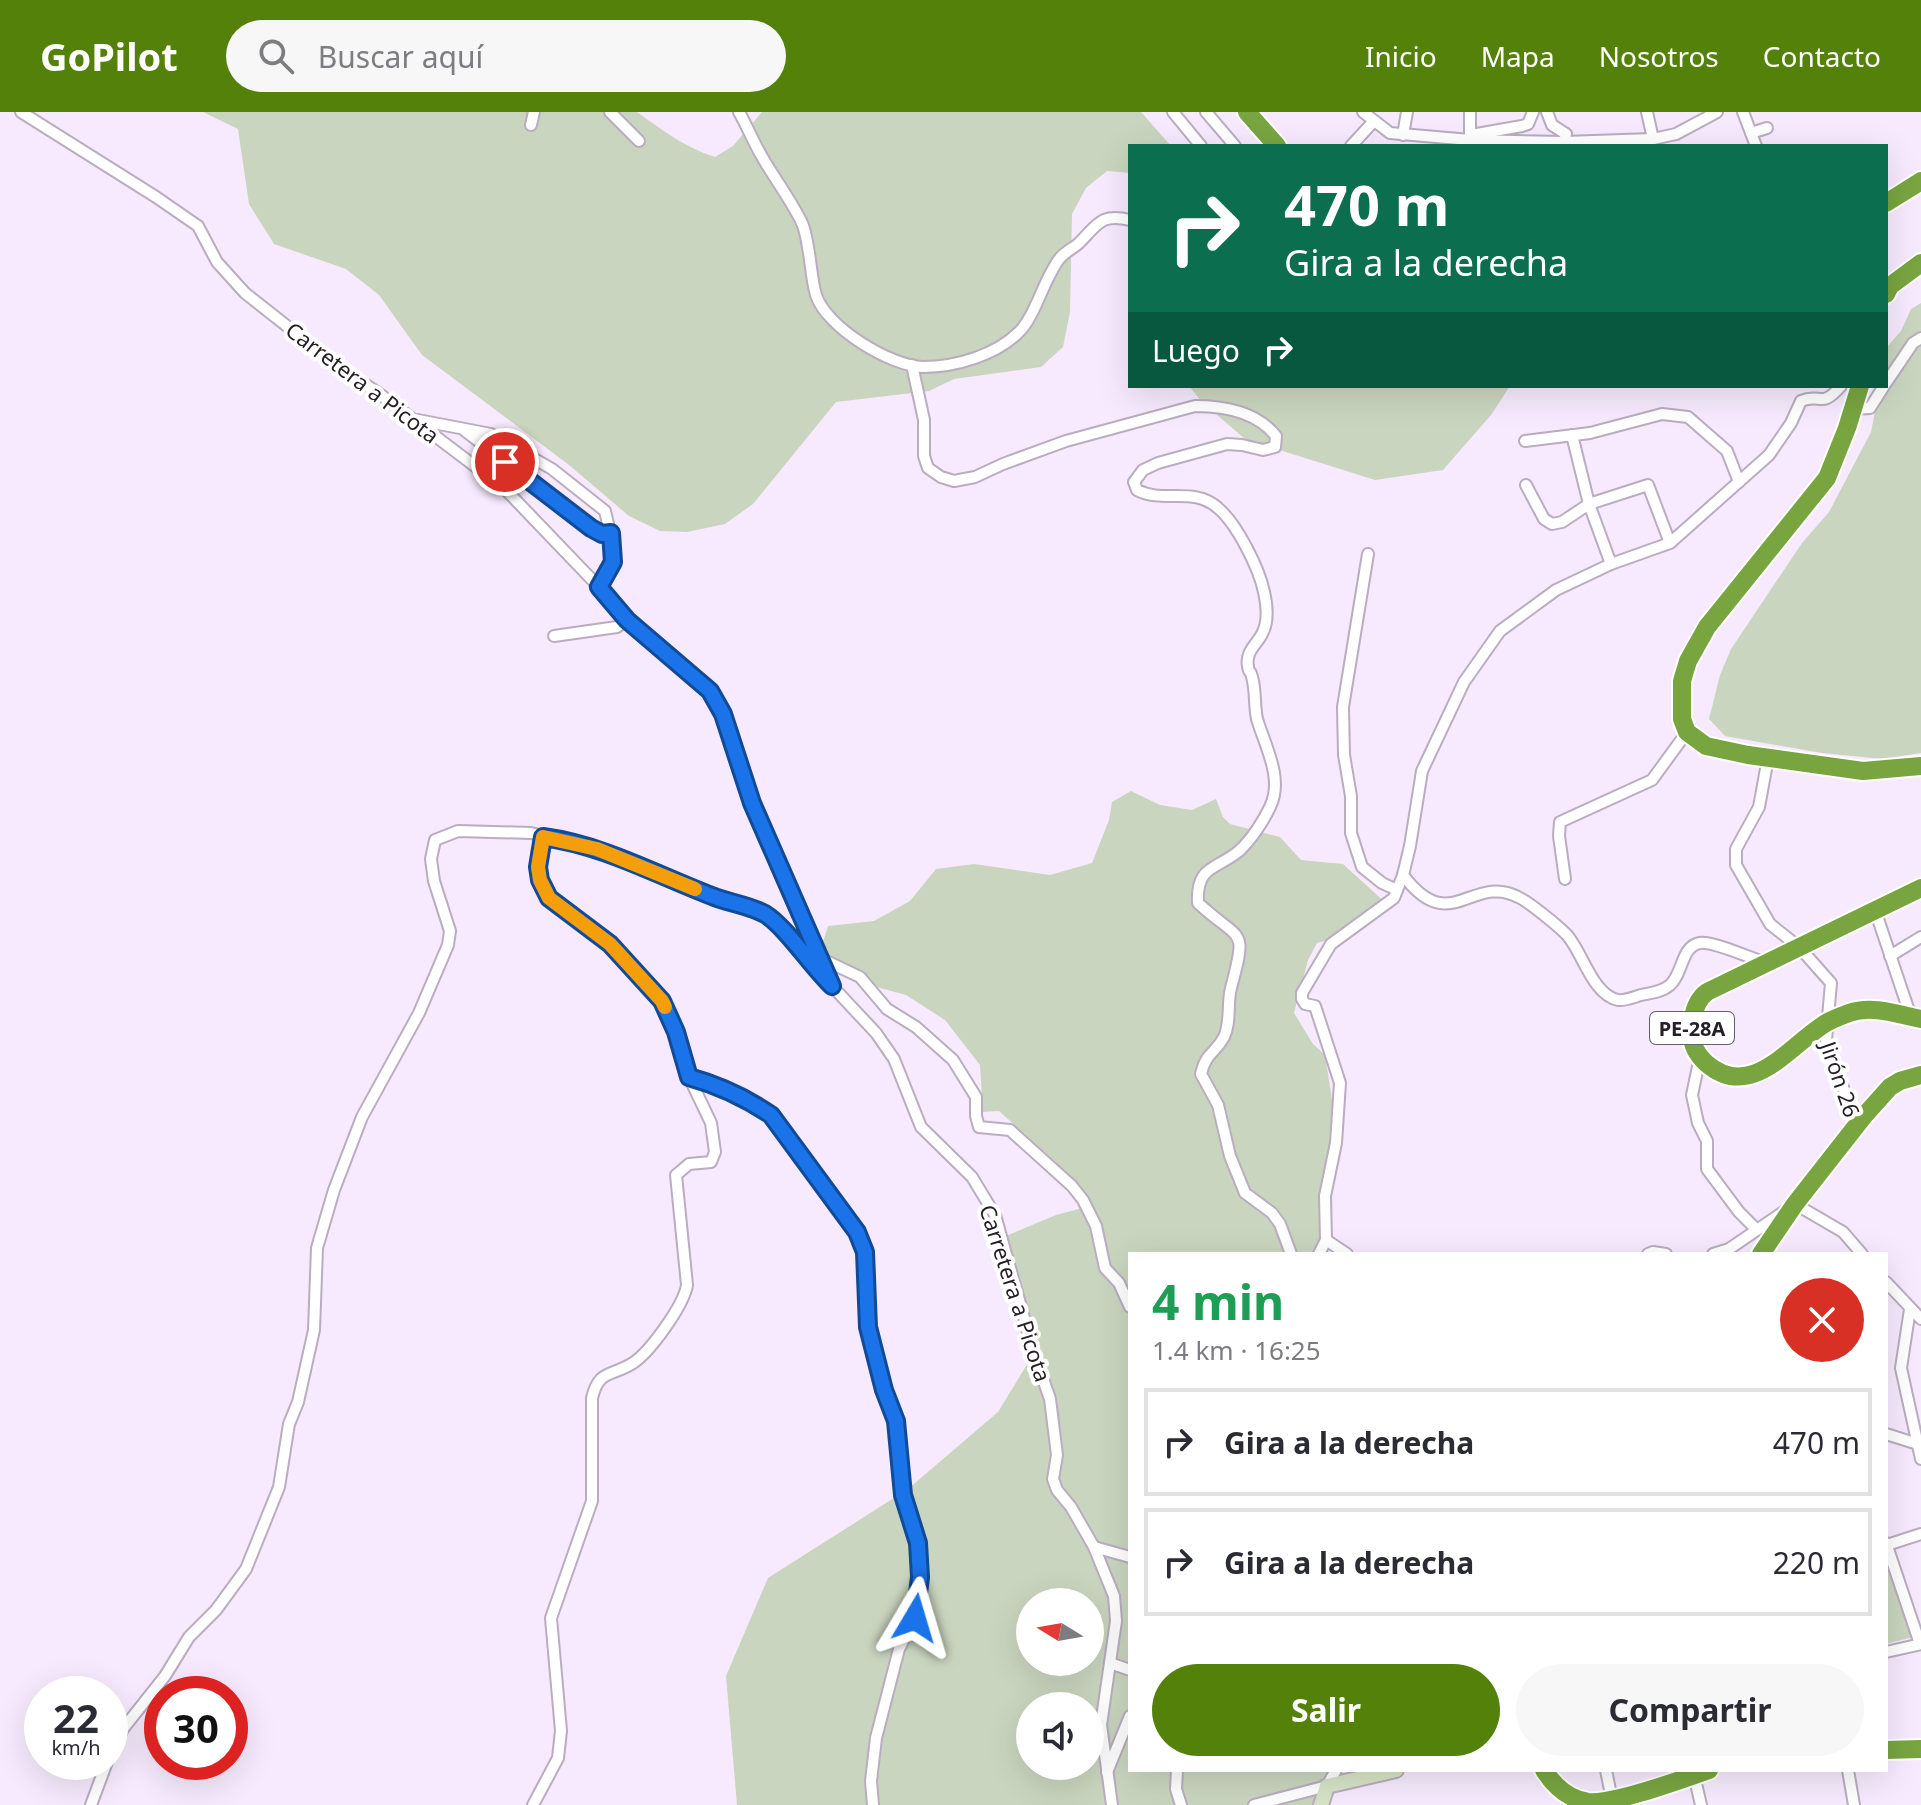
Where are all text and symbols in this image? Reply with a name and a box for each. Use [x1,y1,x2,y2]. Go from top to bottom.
search box [226,20,786,92]
text: GoPilot [40,30,178,82]
icon: search [254,34,298,78]
text: Buscar aquí [318,36,483,77]
text: Inicio [1365,37,1437,75]
text: Mapa [1481,37,1555,75]
text: Nosotros [1599,37,1719,75]
text: Contacto [1763,37,1881,75]
text: 470 m [1284,166,1449,242]
icon: right [1152,176,1256,280]
text: Gira a la derecha [1284,238,1568,287]
street label: Carretera a Picota [280,314,446,450]
icon: right [1256,328,1300,372]
text: Luego [1152,330,1240,371]
pin [471,428,539,496]
icon: arrive [483,440,527,484]
road number: PE-28A [1650,1012,1734,1044]
street label: Jirón 26 [1813,1035,1868,1121]
street label: Carretera a Picota [973,1201,1059,1385]
text: 4 min [1152,1269,1284,1334]
button: close [1780,1278,1864,1362]
text: 1.4 km · 16:25 [1152,1332,1321,1368]
icon: right [1156,1420,1200,1464]
text: Gira a la derecha [1224,1422,1474,1463]
text: 470 m [1773,1422,1860,1463]
icon: right [1156,1540,1200,1584]
text: Gira a la derecha [1224,1542,1474,1583]
text: 220 m [1773,1542,1860,1583]
position arrow [873,1576,957,1660]
north arrow [1016,1588,1104,1676]
map controls [1016,1588,1104,1780]
button: Salir [1152,1664,1500,1756]
button: Compartir [1516,1664,1864,1756]
speed limit sign: 30 [144,1676,248,1780]
text: 22 [53,1690,99,1745]
button: sound [1016,1692,1104,1780]
text: km/h [51,1734,101,1761]

